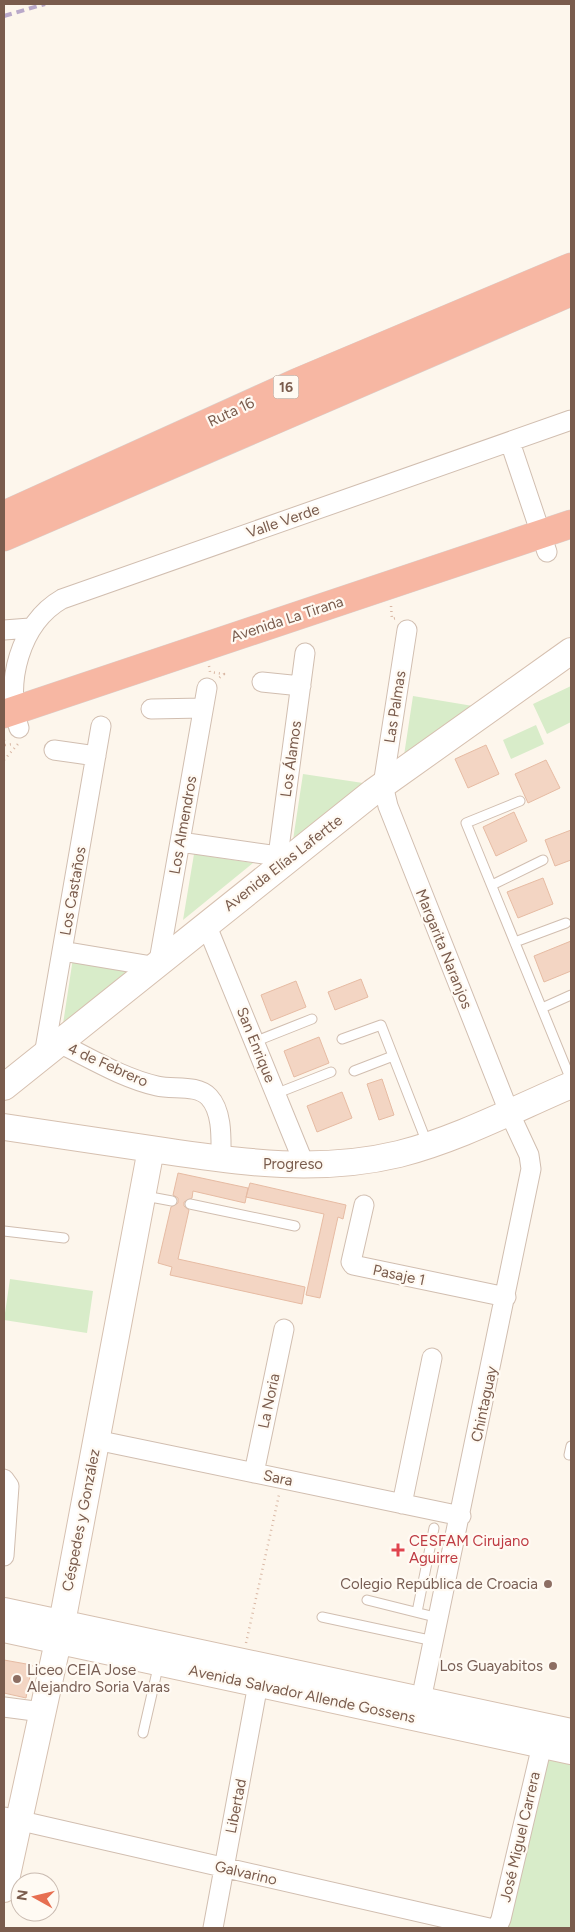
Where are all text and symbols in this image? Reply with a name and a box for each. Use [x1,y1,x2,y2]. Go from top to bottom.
road number: 16 [274,376,298,398]
street label: Ruta 16 [205,393,258,431]
street label: Valle Verde [244,500,322,542]
street label: Avenida La Tirana [228,592,346,646]
street label: Las Palmas [380,670,410,744]
street label: Los Álamos [277,720,305,798]
street label: Los Almendros [165,774,201,876]
street label: Avenida Elías Lafertte [220,811,346,915]
street label: Los Castaños [56,845,90,937]
street label: Margarita Naranjos [412,887,476,1011]
street label: San Enrique [233,1005,279,1085]
street label: 4 de Febrero [65,1039,151,1091]
street label: Progreso [263,1155,323,1173]
street label: Pasaje 1 [371,1261,427,1289]
street label: Chintaguay [467,1364,501,1443]
street label: La Noria [254,1372,284,1430]
street label: Céspedes y González [58,1447,104,1593]
street label: Sara [262,1466,294,1490]
place label: CESFAM Cirujano Aguirre [409,1532,529,1567]
marker: CESFAM Cirujano Aguirre [391,1543,405,1557]
place label: Colegio República de Croacia [340,1575,538,1593]
marker: Colegio República de Croacia [542,1578,554,1590]
place label: Los Guayabitos [440,1657,543,1675]
marker: Los Guayabitos [547,1660,559,1672]
place label: Liceo CEIA Jose Alejandro Soria Varas [27,1661,170,1696]
street label: Avenida Salvador Allende Gossens [187,1661,417,1727]
marker: Liceo CEIA Jose Alejandro Soria Varas [11,1673,23,1685]
street label: José Miguel Carrera [496,1770,544,1904]
street label: Libertad [222,1777,250,1835]
street label: Galvarino [213,1857,279,1889]
north arrow [10,1872,60,1922]
text: N [13,1889,32,1902]

